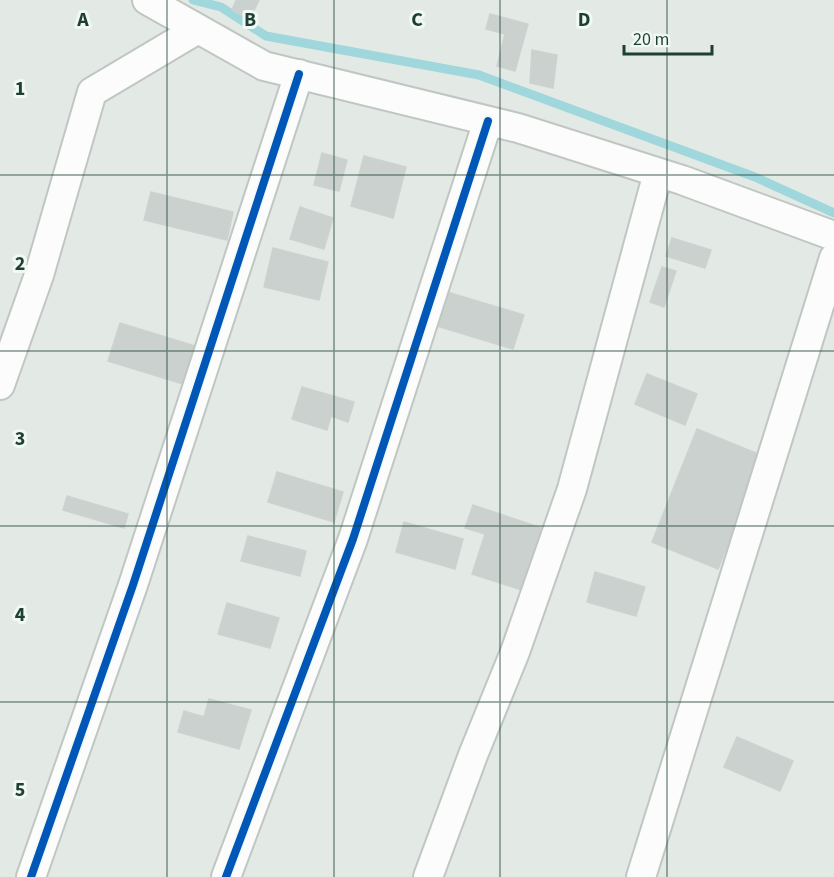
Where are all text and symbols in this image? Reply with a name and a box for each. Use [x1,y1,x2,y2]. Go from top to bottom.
text: A [76,6,89,34]
text: B [244,6,256,34]
text: C [411,6,423,34]
text: D [578,6,590,34]
scale bar [624,18,712,56]
text: 20 m [633,27,669,52]
text: 1 [15,75,25,103]
text: 2 [15,250,25,278]
text: 3 [15,425,25,453]
text: 4 [15,601,26,629]
text: 5 [15,776,25,804]

